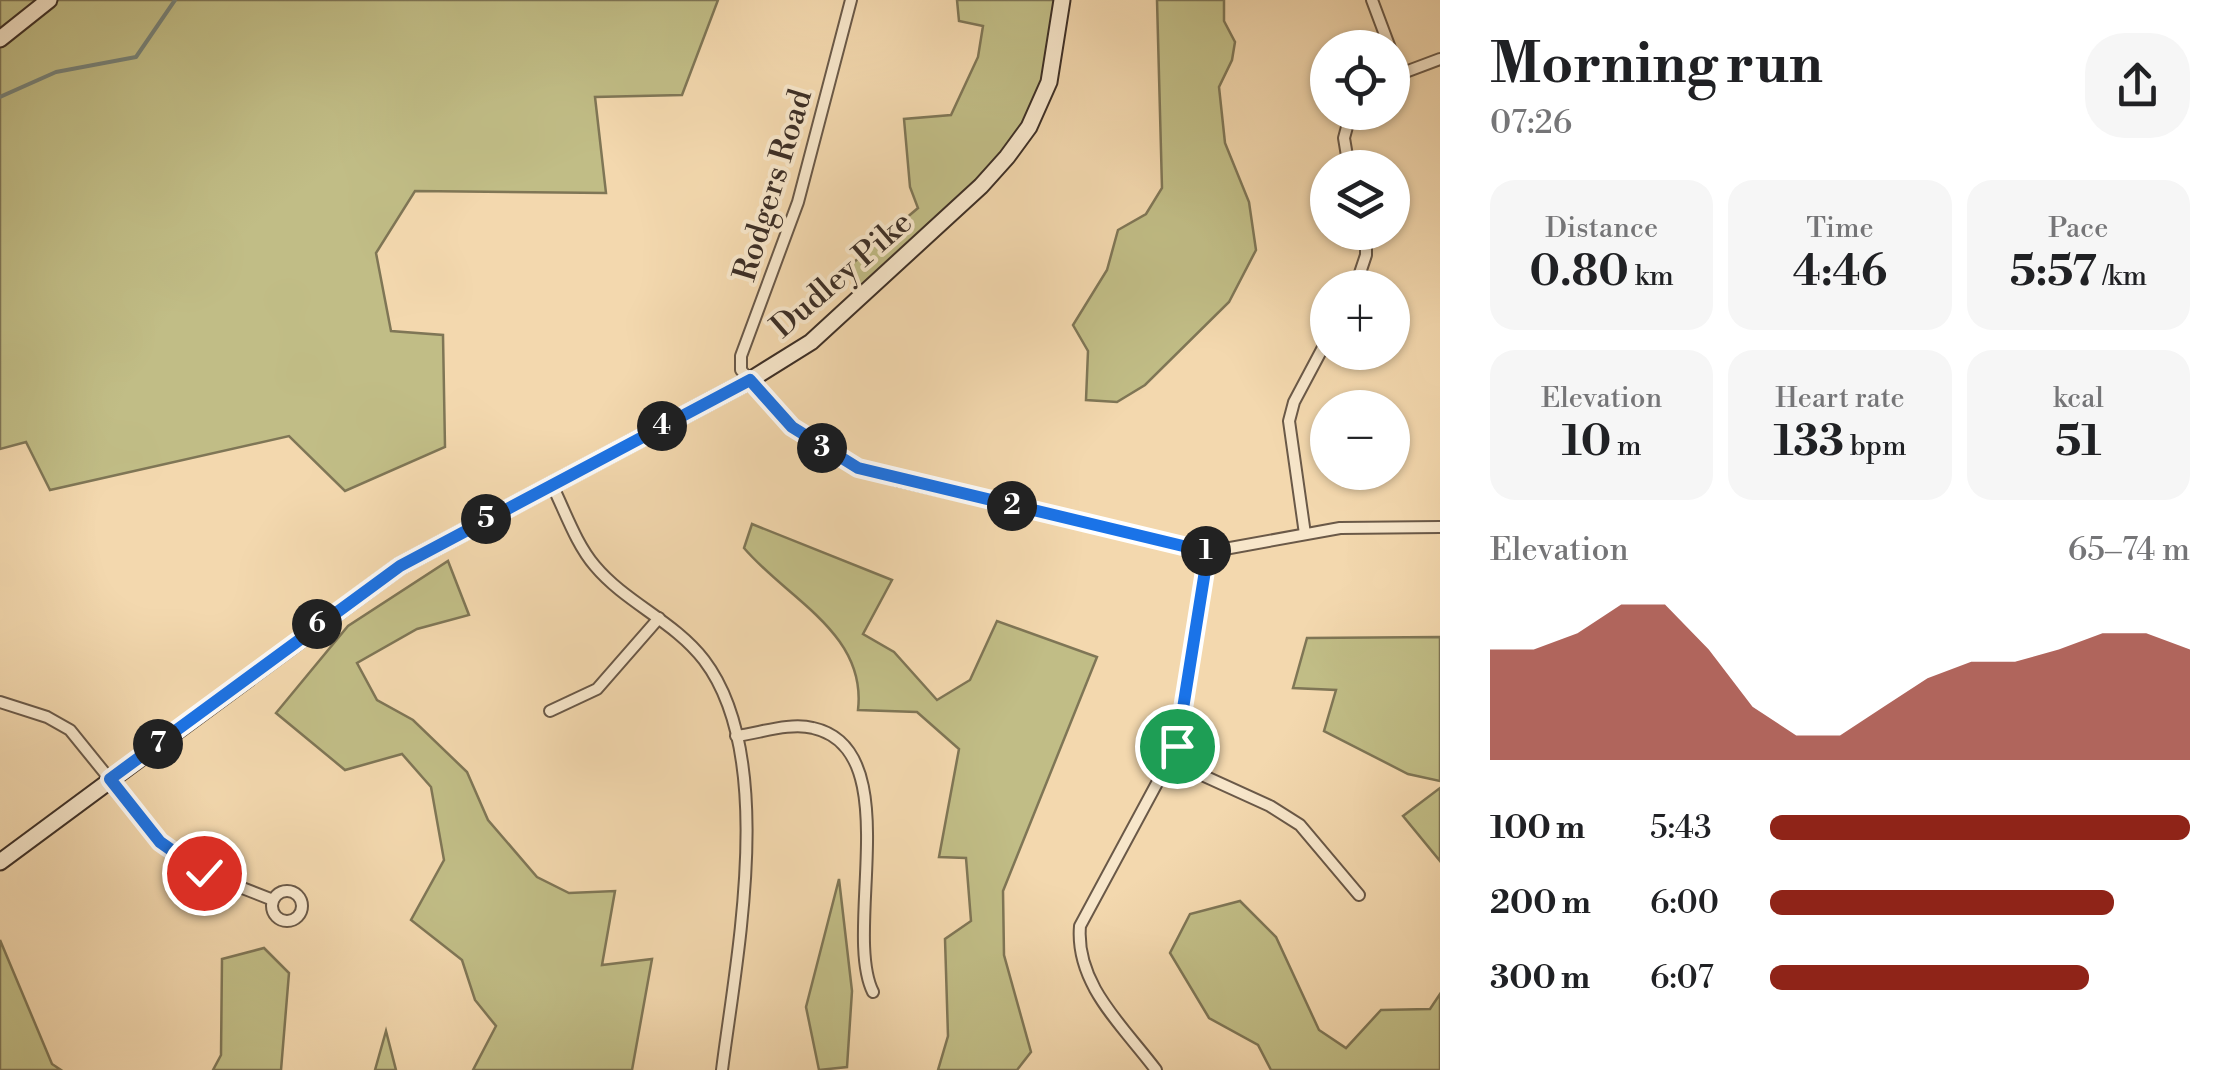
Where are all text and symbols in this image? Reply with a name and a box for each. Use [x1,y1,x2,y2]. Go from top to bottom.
map controls [1310,30,1410,490]
button: locate [1310,30,1410,130]
text: Morning run [1490,31,1823,100]
button: share [2085,33,2190,138]
street label: Rodgers Road [725,84,821,286]
text: 07:26 [1490,103,1572,143]
button: layers [1310,150,1410,250]
street label: Dudley Pike [763,203,920,347]
text: Distance [1545,211,1658,246]
text: Time [1806,211,1874,246]
text: Pace [2048,211,2108,246]
text: 0.80 [1530,246,1629,299]
text: 4:46 [1793,246,1887,299]
text: 5:57 [2010,246,2097,299]
text: km [1629,259,1674,294]
text: /km [2097,259,2147,294]
button: + [1310,270,1410,370]
text: Elevation [1541,381,1662,416]
text: Heart rate [1775,381,1905,416]
text: kcal [2053,381,2104,416]
button: − [1310,390,1410,490]
pin: 4 [637,401,687,451]
text: 4 [653,408,671,443]
text: 10 [1562,416,1611,469]
text: 133 [1773,416,1844,469]
text: 51 [2055,416,2101,469]
pin: 3 [797,423,847,473]
text: m [1611,429,1641,464]
text: bpm [1844,429,1907,464]
text: 3 [814,430,830,465]
pin: 2 [987,481,1037,531]
text: 2 [1003,488,1021,523]
pin: 5 [461,494,511,544]
text: 5 [477,501,495,536]
pin: 1 [1181,526,1231,576]
text: Elevation [1490,530,1629,570]
text: 65–74 m [2068,530,2190,570]
text: 1 [1199,533,1213,568]
pin: 6 [292,599,342,649]
text: 6 [308,606,326,641]
pin [1135,704,1220,789]
pin: 7 [133,719,183,769]
icon: arrive [1150,719,1205,774]
text: 7 [150,726,166,761]
text: 100 m [1490,808,1585,848]
text: 5:43 [1650,808,1712,848]
pin [162,831,247,916]
icon: check [177,846,232,901]
text: 200 m [1490,883,1591,923]
text: 6:00 [1650,883,1719,923]
text: 300 m [1490,958,1590,998]
text: 6:07 [1650,958,1714,998]

